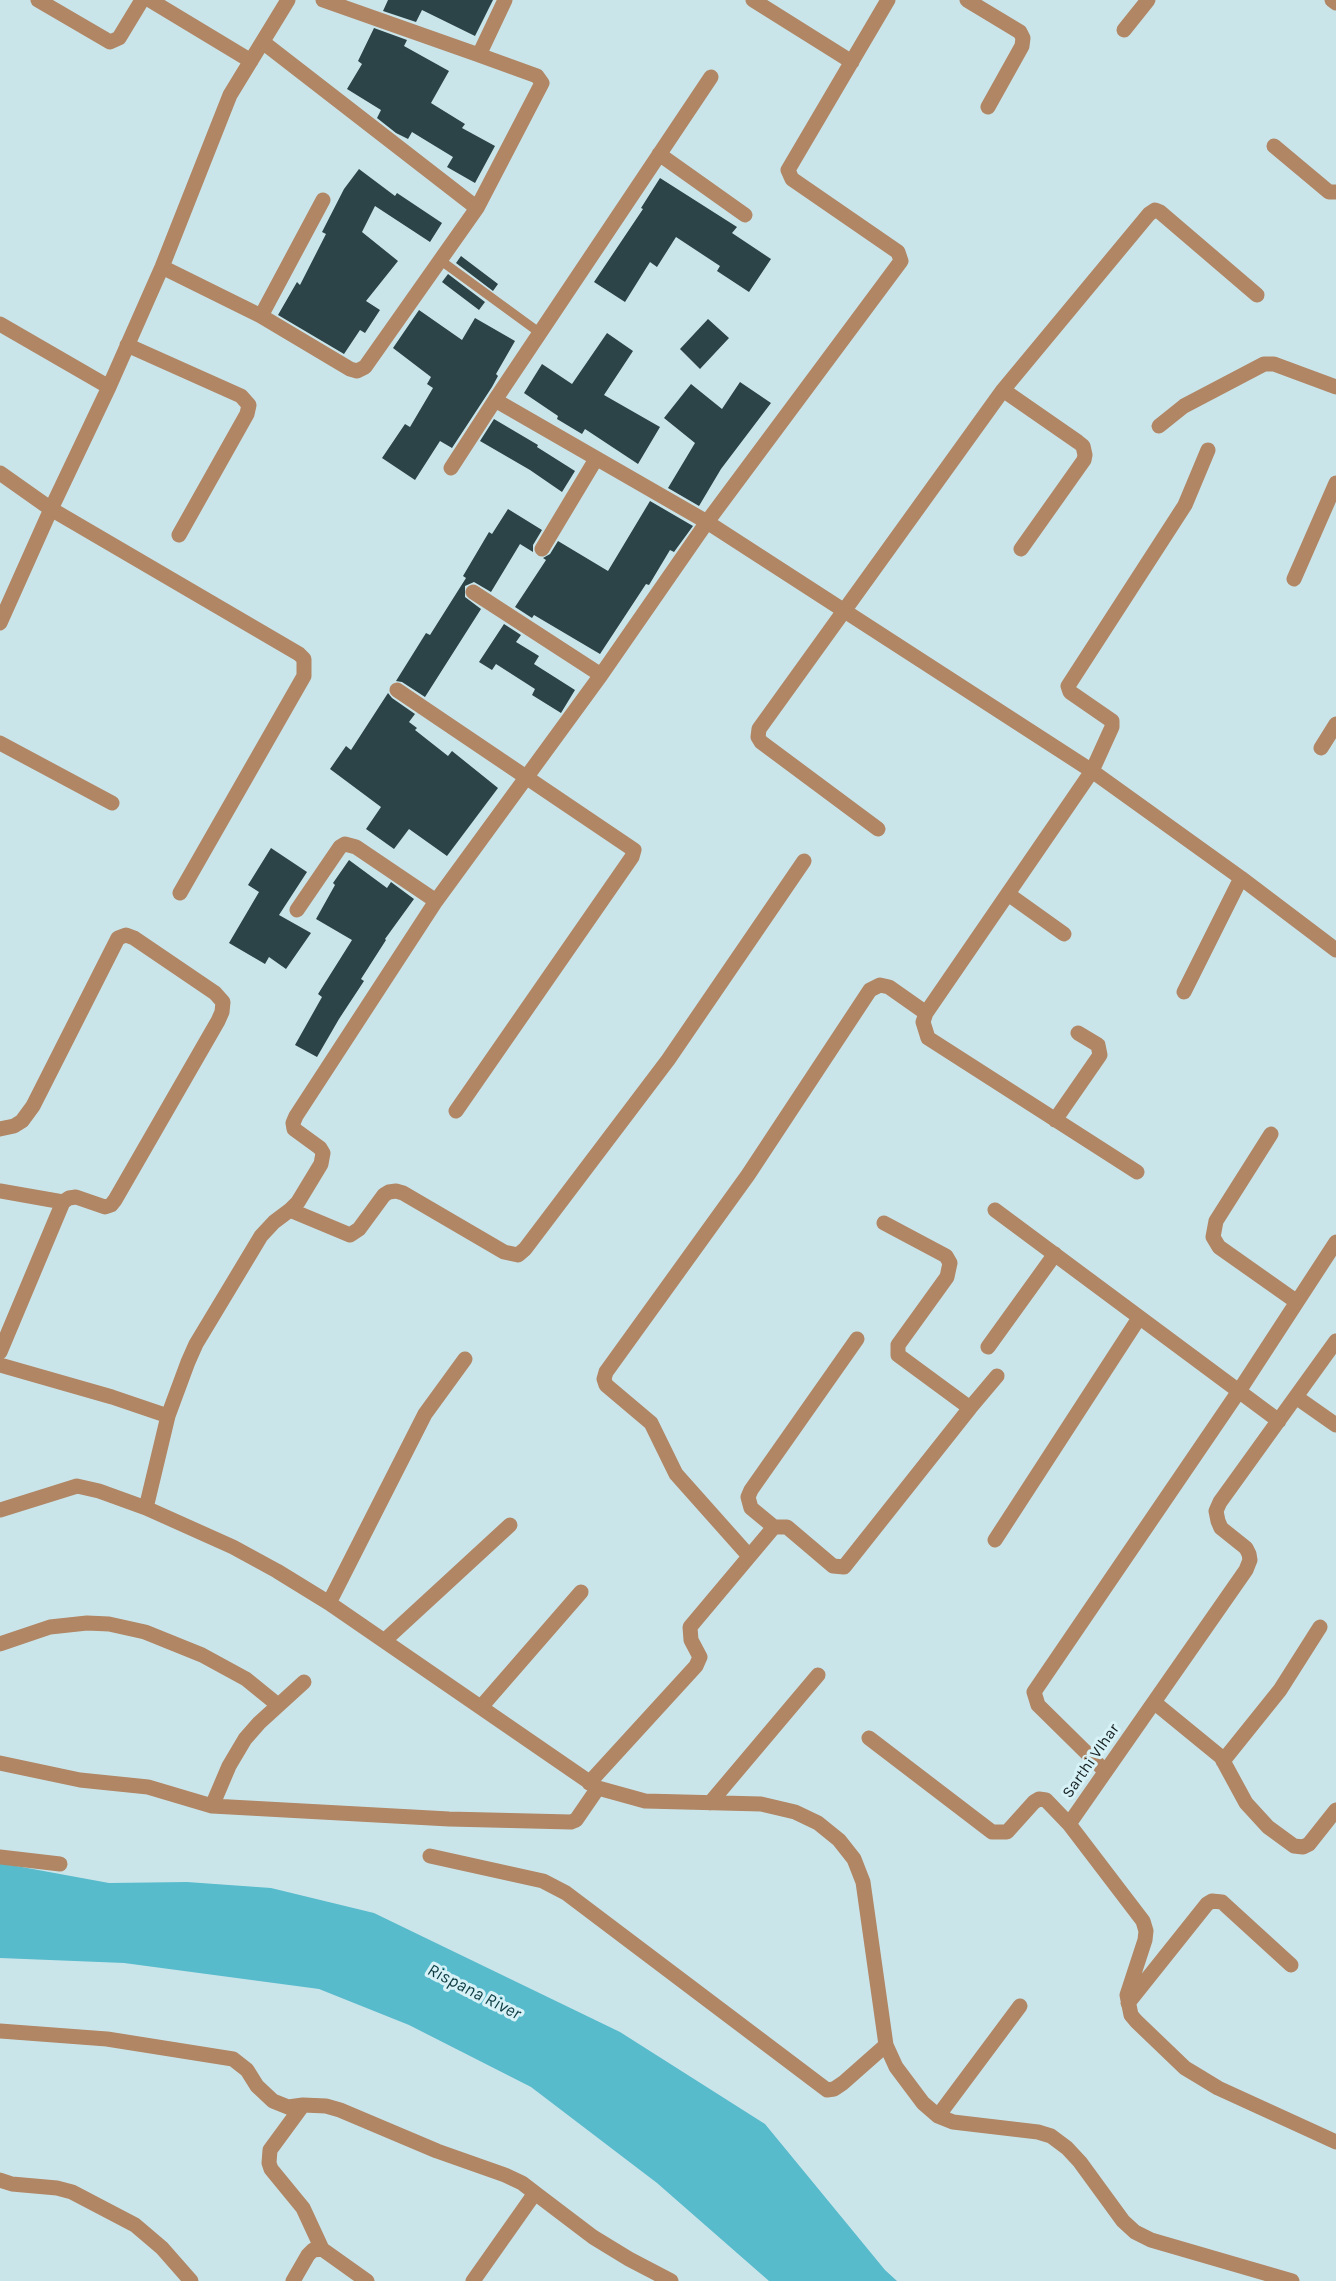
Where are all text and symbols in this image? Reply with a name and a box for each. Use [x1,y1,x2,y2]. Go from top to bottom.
street label: Sarthi VIhar [1058,1720,1124,1802]
water label: Rispana River [424,1959,524,2025]

